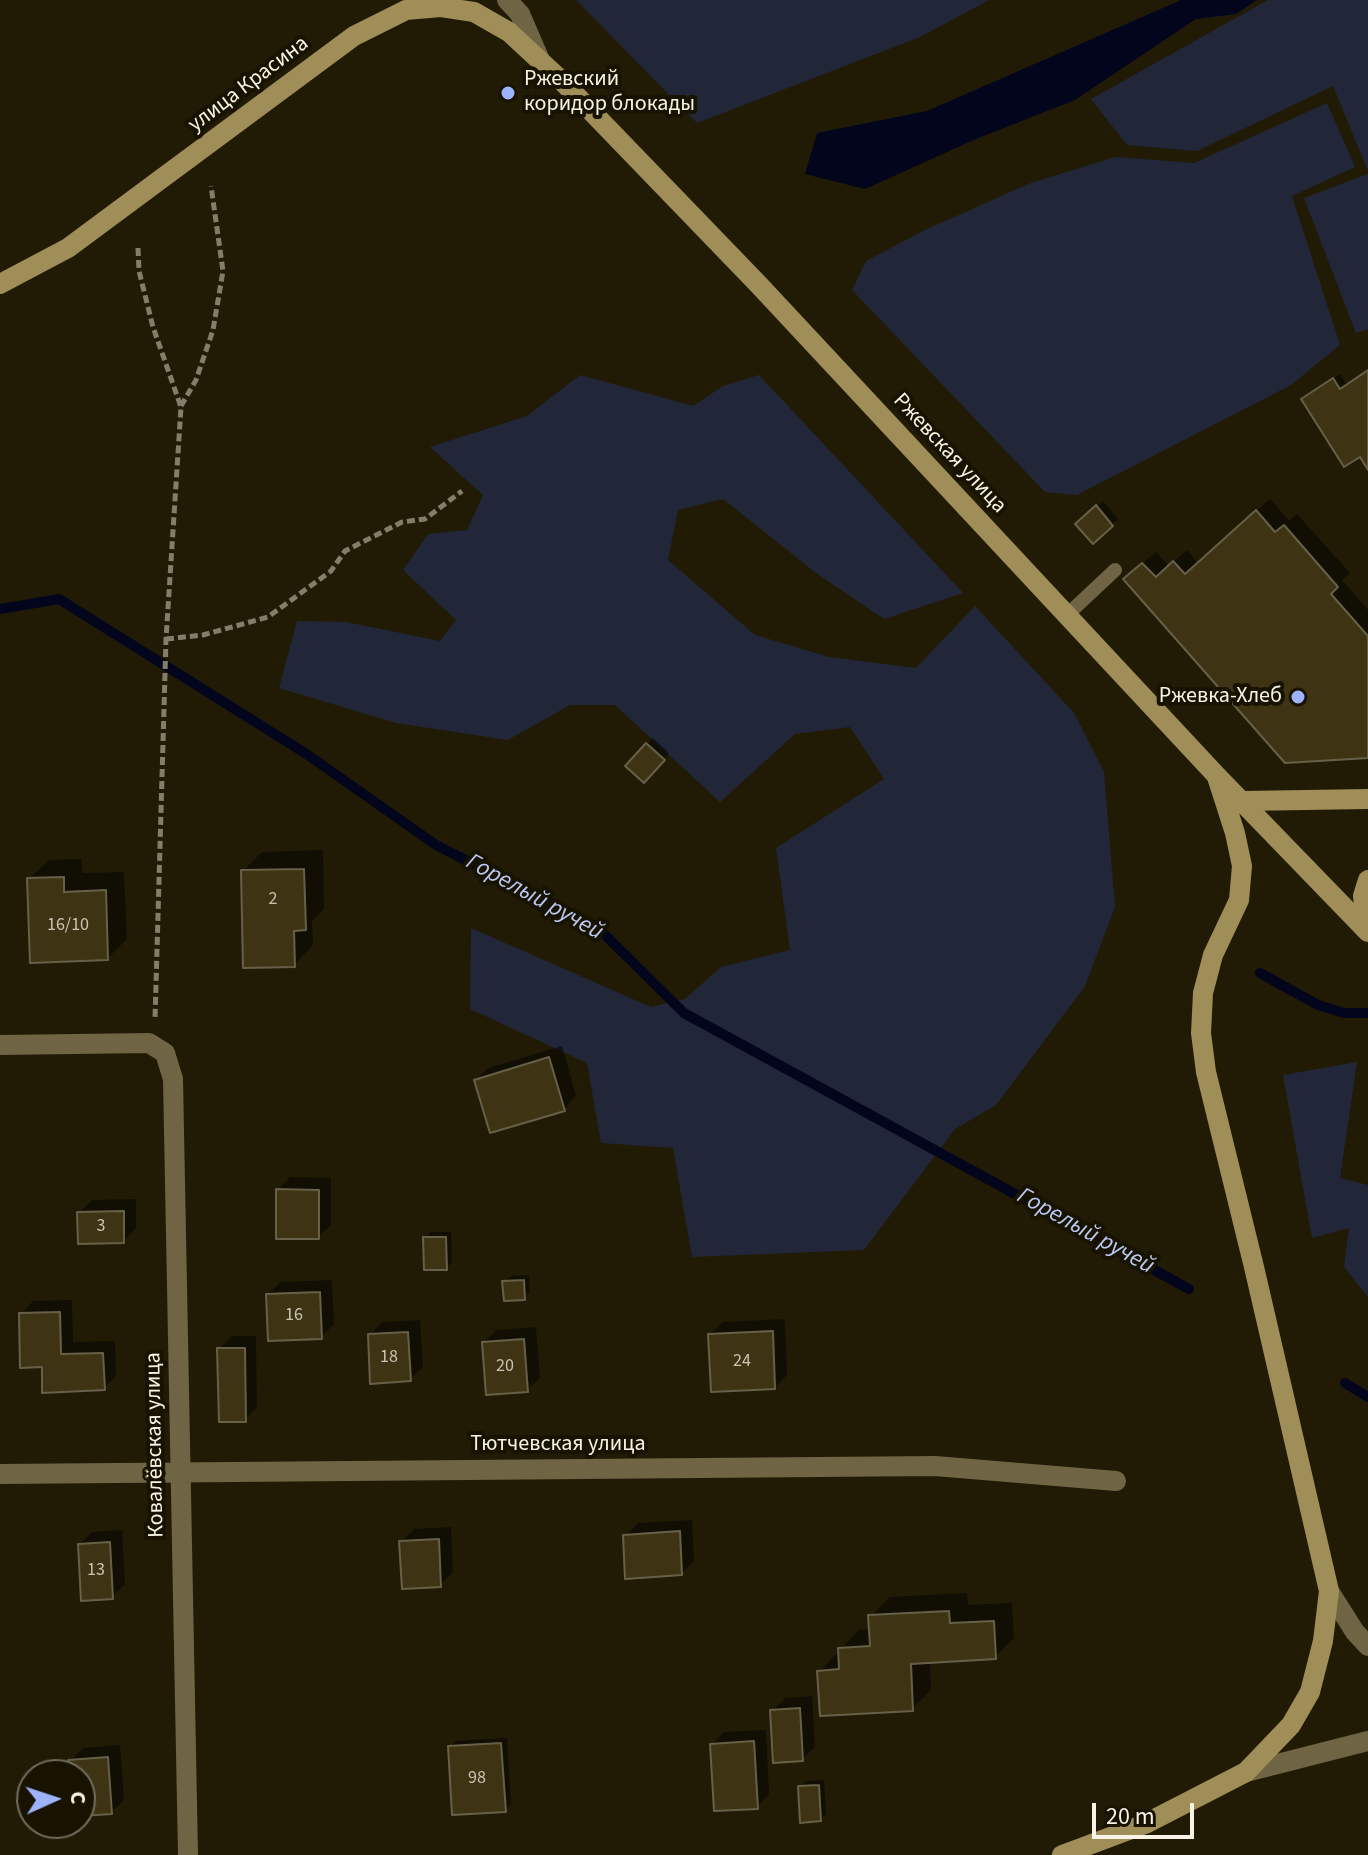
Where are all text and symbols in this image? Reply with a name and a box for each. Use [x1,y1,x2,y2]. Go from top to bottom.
street label: улица Красина [184,31,314,139]
place label: Ржевский коридор блокады [524,67,695,118]
marker: Ржевский коридор блокады [499,84,517,102]
street label: Ржевская улица [887,389,1011,519]
place label: Ржевка-Хлеб [1159,684,1282,710]
marker: Ржевка-Хлеб [1289,688,1307,706]
water label: Горелый ручей [460,848,608,948]
house number: 2 [269,889,277,911]
house number: 16/10 [47,915,89,937]
water label: Горелый ручей [1011,1182,1159,1282]
house number: 3 [97,1216,105,1238]
house number: 16 [285,1305,303,1327]
house number: 18 [380,1347,398,1369]
house number: 24 [733,1351,751,1373]
street label: Ковалёвская улица [141,1352,171,1538]
house number: 20 [496,1356,514,1378]
street label: Тютчевская улица [470,1432,646,1458]
house number: 13 [87,1560,105,1582]
north arrow [16,1759,96,1839]
house number: 98 [468,1768,486,1790]
scale bar [1096,1787,1198,1837]
text: С [62,1791,94,1805]
text: 20 m [1106,1799,1155,1834]

